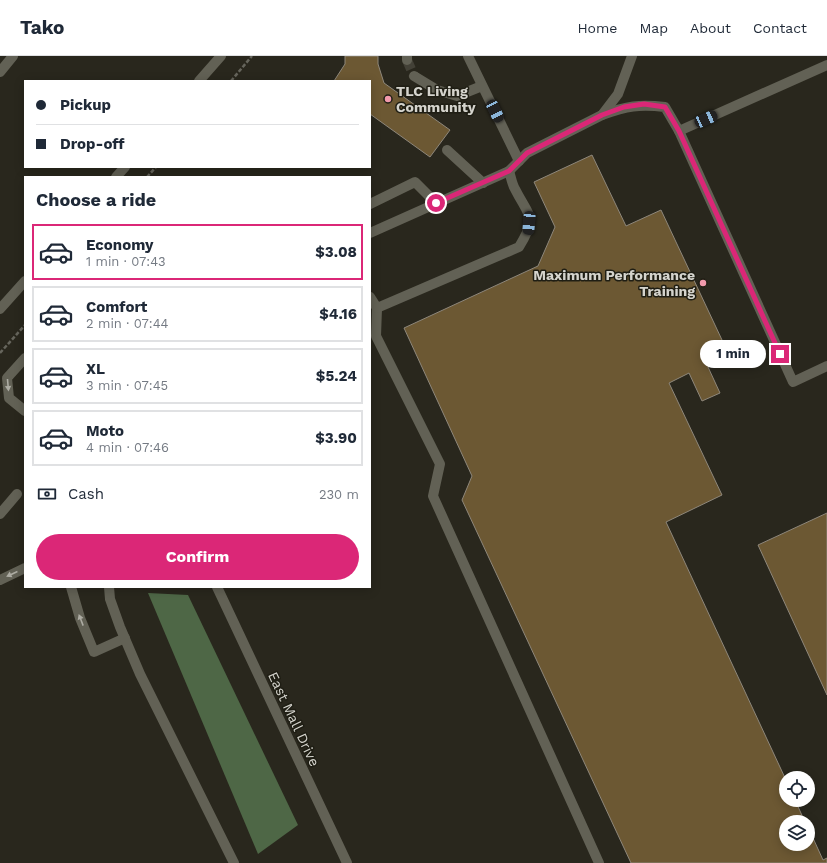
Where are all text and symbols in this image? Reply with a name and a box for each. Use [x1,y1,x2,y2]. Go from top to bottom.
text: Tako [20,16,64,39]
text: Home [577,20,617,36]
text: Map [639,20,668,36]
text: About [690,20,731,36]
text: Contact [753,20,807,36]
place label: TLC Living Community [396,83,476,115]
marker: TLC Living Community [383,94,393,104]
text: Pickup [60,96,111,114]
car [484,98,506,124]
car [693,109,719,129]
text: Drop-off [60,135,125,153]
text: Choose a ride [36,189,156,210]
route start [427,194,445,212]
car [522,211,536,235]
icon: car [38,234,74,270]
text: Economy [86,236,153,254]
text: $3.08 [315,243,357,261]
text: 1 min · 07:43 [86,254,166,269]
place label: Maximum Performance Training [533,267,695,299]
marker: Maximum Performance Training [698,278,708,288]
icon: car [38,296,74,332]
text: Comfort [86,298,147,316]
text: $4.16 [319,305,357,323]
text: 2 min · 07:44 [86,316,169,331]
callout: 1 min [700,340,766,368]
route end [771,345,789,363]
text: 1 min [716,346,750,361]
icon: car [38,358,74,394]
text: XL [86,360,105,378]
text: $5.24 [316,367,357,385]
text: 3 min · 07:45 [86,378,168,393]
one-way arrow [5,379,11,391]
icon: car [38,420,74,456]
text: Moto [86,422,124,440]
text: $3.90 [315,429,357,447]
text: 4 min · 07:46 [86,440,169,455]
icon: cash [36,483,58,505]
text: Cash [68,485,104,503]
text: 230 m [319,487,359,502]
button: Confirm [36,534,359,580]
one-way arrow [7,571,18,577]
one-way arrow [78,614,84,626]
street label: East Mall Drive [265,669,323,769]
map controls [779,771,815,851]
button: locate [779,771,815,807]
button: layers [779,815,815,851]

